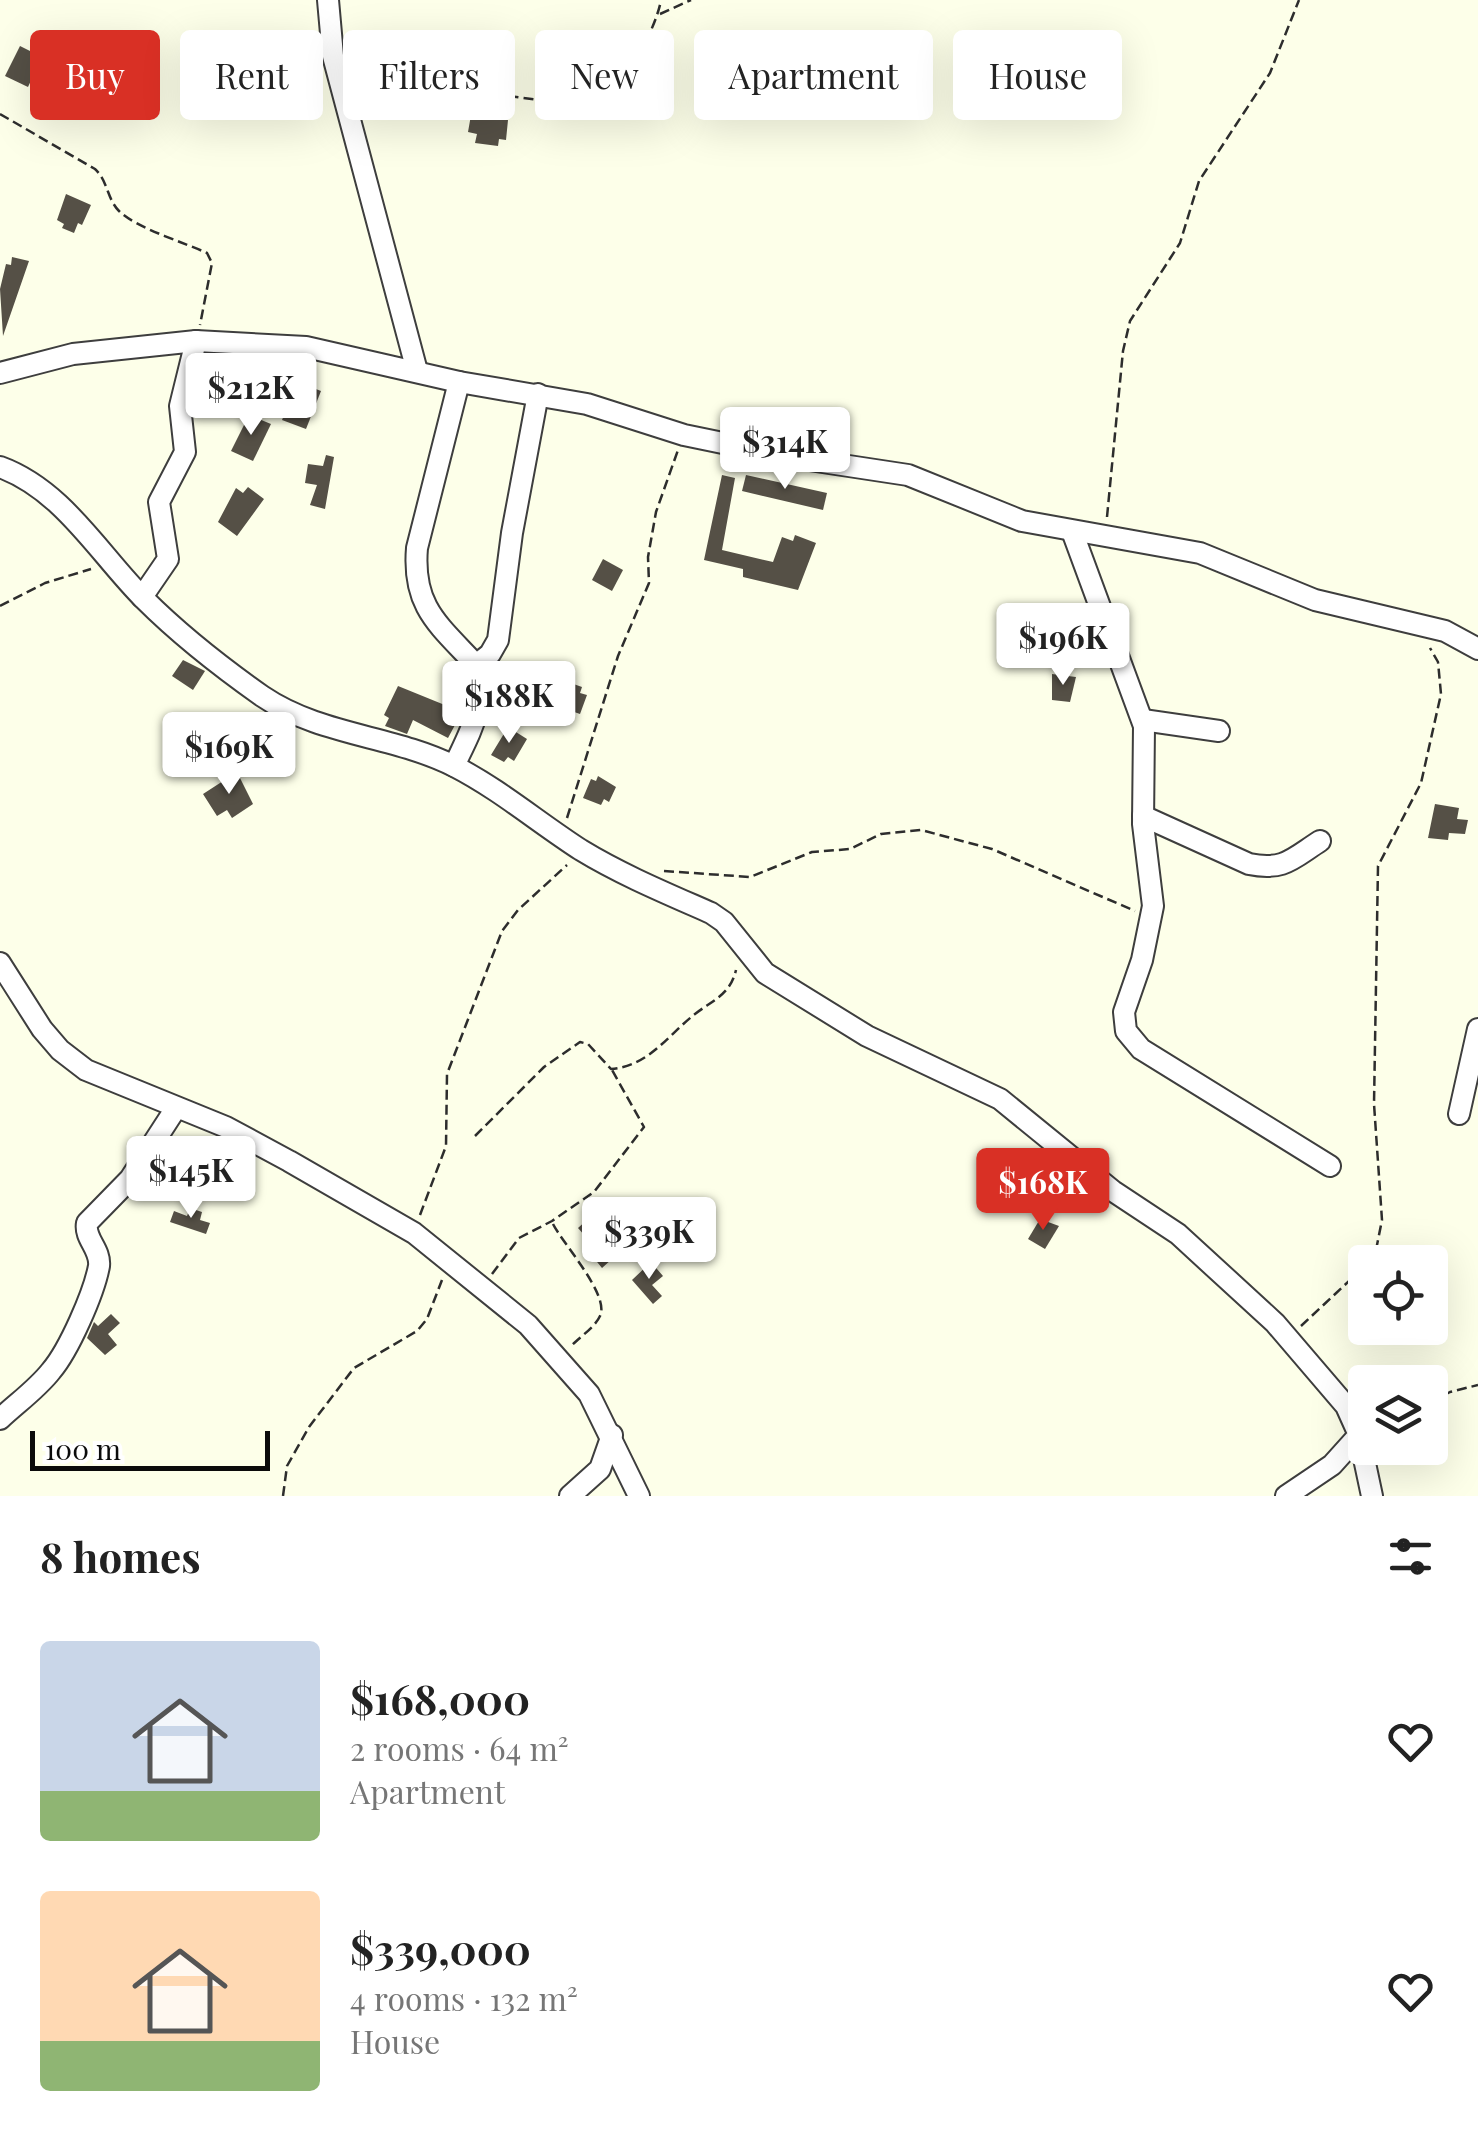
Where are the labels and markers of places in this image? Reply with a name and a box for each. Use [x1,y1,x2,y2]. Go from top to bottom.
pin: $212K [181,353,321,438]
pin: $314K [715,407,855,492]
pin: $196K [993,603,1133,688]
pin: $188K [439,661,579,746]
pin: $169K [159,712,299,797]
pin: $145K [121,1136,261,1221]
pin: $168K [973,1148,1113,1233]
pin: $339K [579,1197,719,1282]

